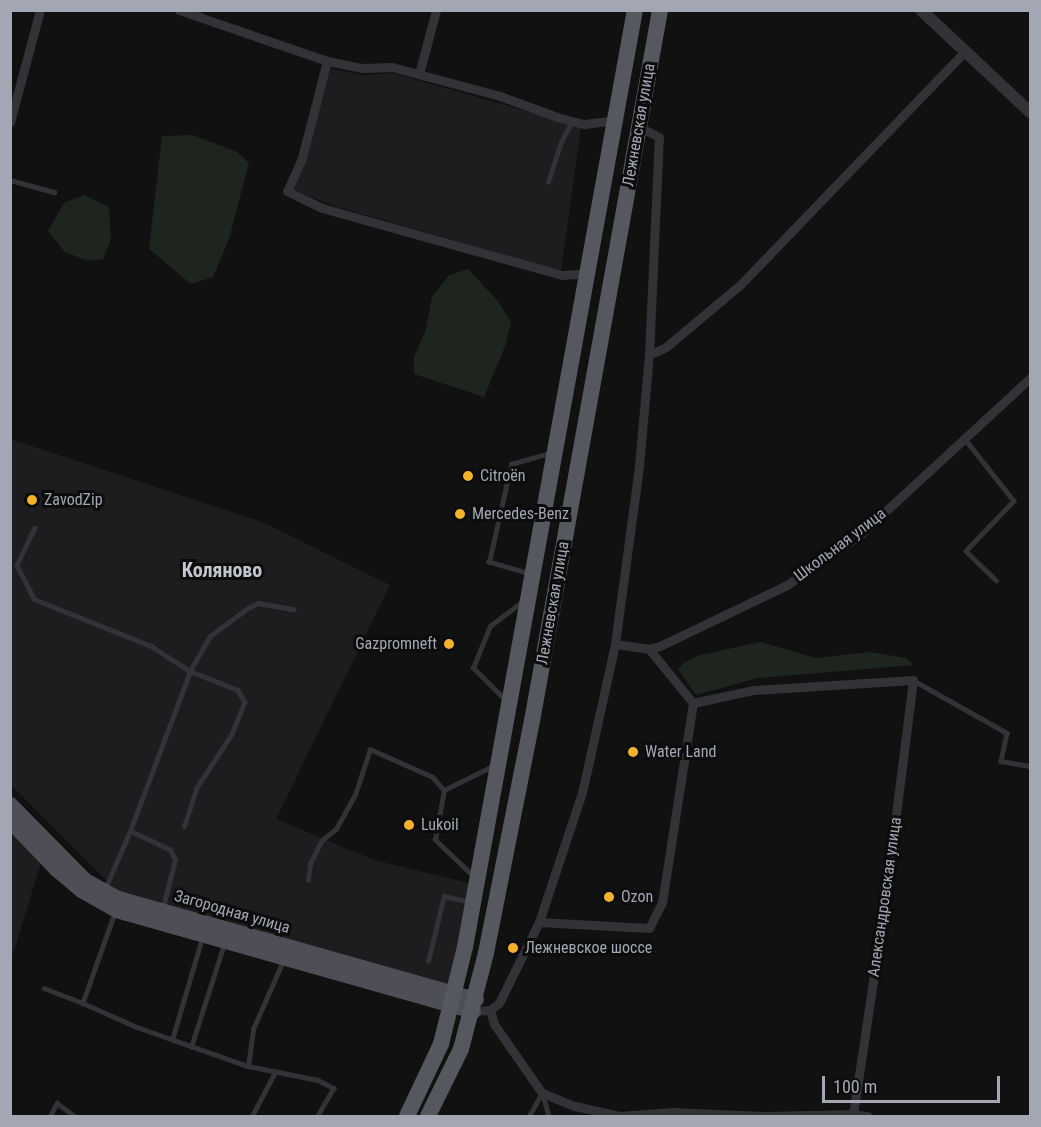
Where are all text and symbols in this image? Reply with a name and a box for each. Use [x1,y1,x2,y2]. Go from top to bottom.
street label: Лежневская улица [619,62,659,188]
place label: Citroën [480,466,525,486]
marker: Citroën [461,469,475,483]
place label: ZavodZip [44,490,103,510]
marker: ZavodZip [25,493,39,507]
place label: Mercedes-Benz [472,504,569,524]
street label: Школьная улица [790,504,890,586]
marker: Mercedes-Benz [453,507,467,521]
street label: Лежневская улица [533,540,573,666]
district label: Коляново [182,558,262,582]
place label: Gazpromneft [355,634,437,654]
marker: Gazpromneft [442,637,456,651]
place label: Water Land [645,742,716,762]
marker: Water Land [626,745,640,759]
place label: Lukoil [421,815,459,835]
street label: Александровская улица [864,816,906,978]
marker: Lukoil [402,818,416,832]
street label: Загородная улица [172,886,292,938]
place label: Ozon [621,887,653,907]
marker: Ozon [602,890,616,904]
place label: Лежневское шоссе [525,938,652,958]
marker: Лежневское шоссе [506,941,520,955]
scale bar [825,1064,1004,1102]
text: 100 m [833,1076,877,1097]

